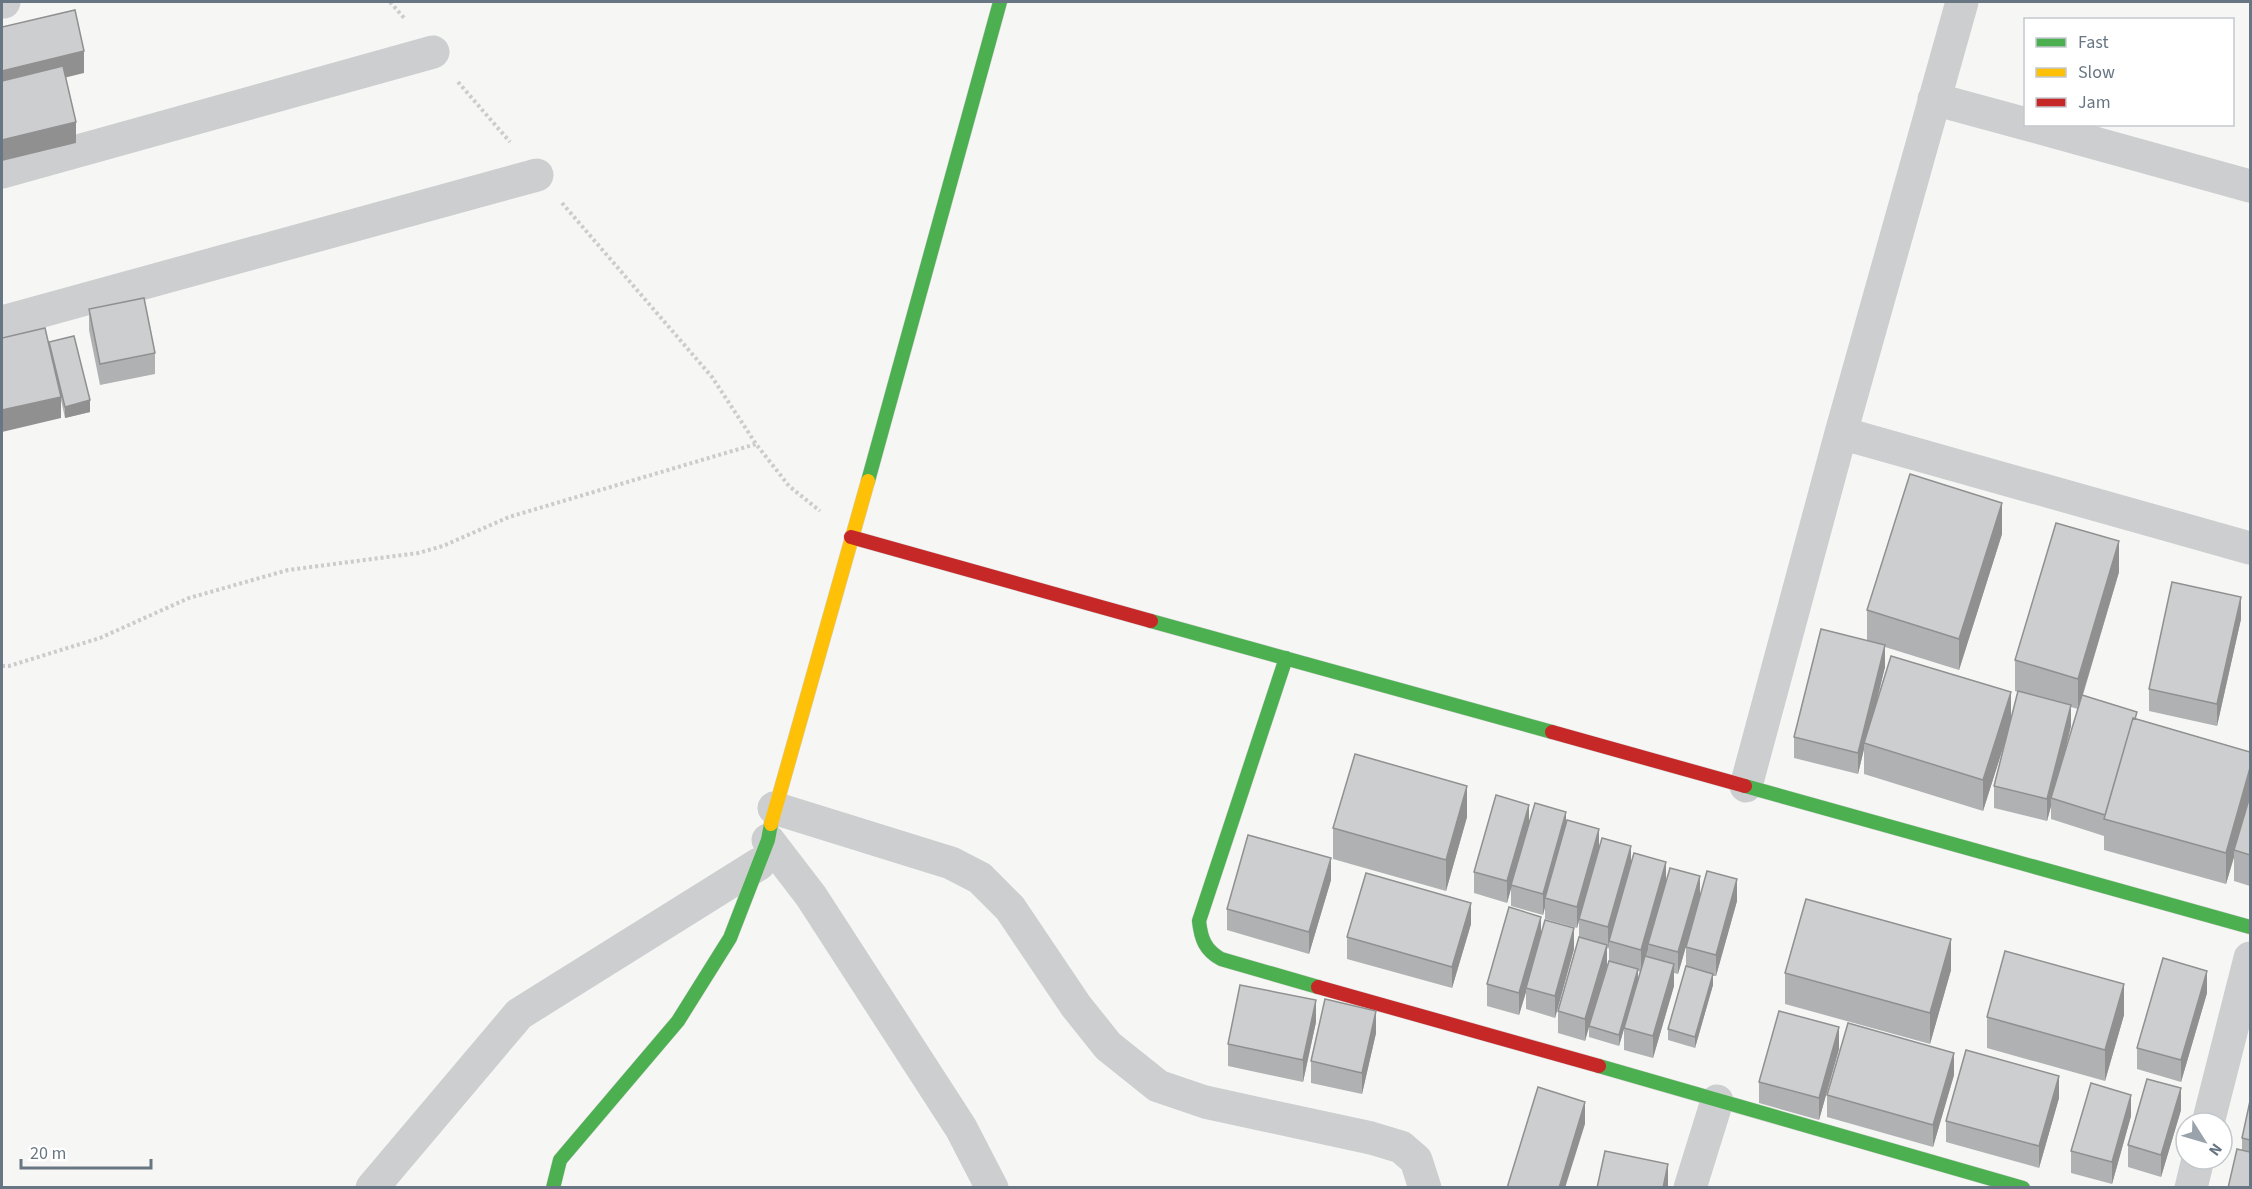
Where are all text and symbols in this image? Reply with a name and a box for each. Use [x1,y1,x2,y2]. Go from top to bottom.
legend [2024,18,2234,126]
text: Fast [2078,30,2109,55]
text: Slow [2078,60,2115,85]
text: Jam [2078,90,2111,115]
north arrow [2174,1111,2234,1171]
scale bar [21,1132,152,1170]
text: N [2203,1139,2227,1160]
text: 20 m [30,1141,66,1166]

